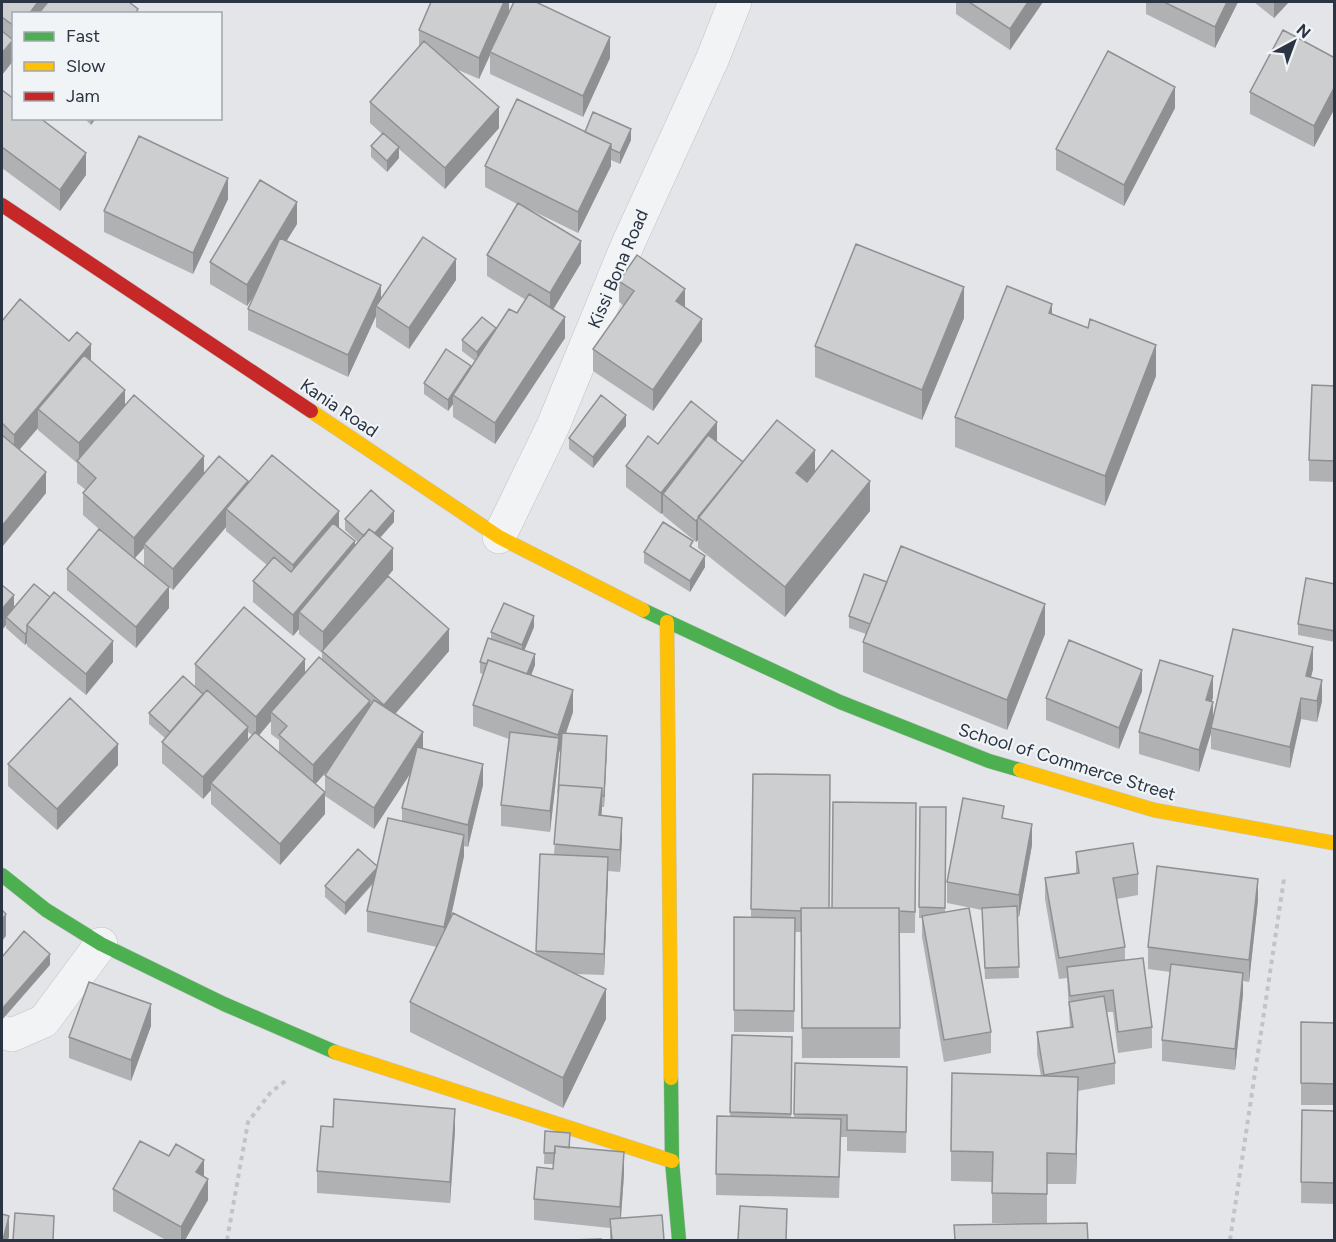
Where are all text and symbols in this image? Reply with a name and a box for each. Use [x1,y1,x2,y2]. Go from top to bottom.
legend [12,12,222,120]
north arrow [1264,12,1324,72]
text: N [1293,20,1314,42]
text: Fast [66,25,100,47]
text: Slow [66,55,105,77]
text: Jam [66,85,100,107]
street label: Kissi Bona Road [583,206,653,332]
street label: Kania Road [296,374,382,442]
street label: School of Commerce Street [956,718,1178,806]

